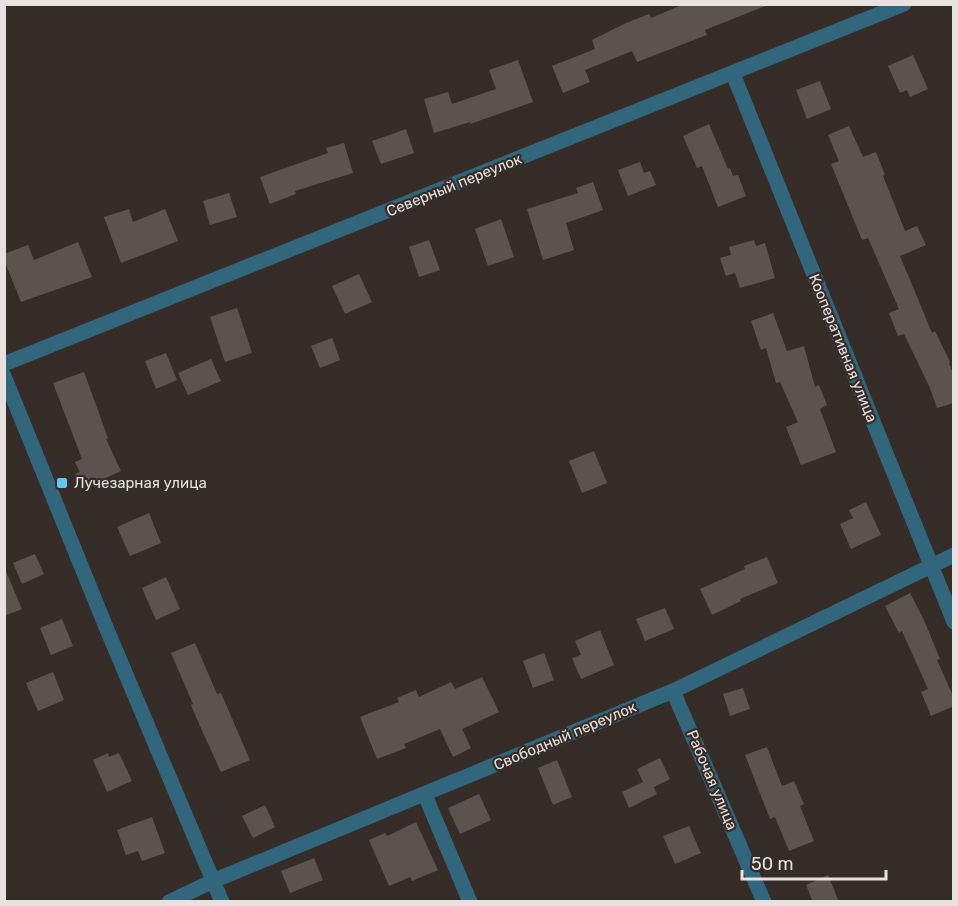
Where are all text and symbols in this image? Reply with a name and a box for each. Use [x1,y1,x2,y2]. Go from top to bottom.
street label: Северный переулок [384,150,524,220]
street label: Кооперативная улица [805,271,881,425]
place label: Лучезарная улица [74,474,207,492]
marker: Лучезарная улица [55,476,69,490]
street label: Свободный переулок [491,698,639,774]
street label: Рабочая улица [683,727,741,833]
scale bar [742,843,886,881]
text: 50 m [751,853,794,875]

